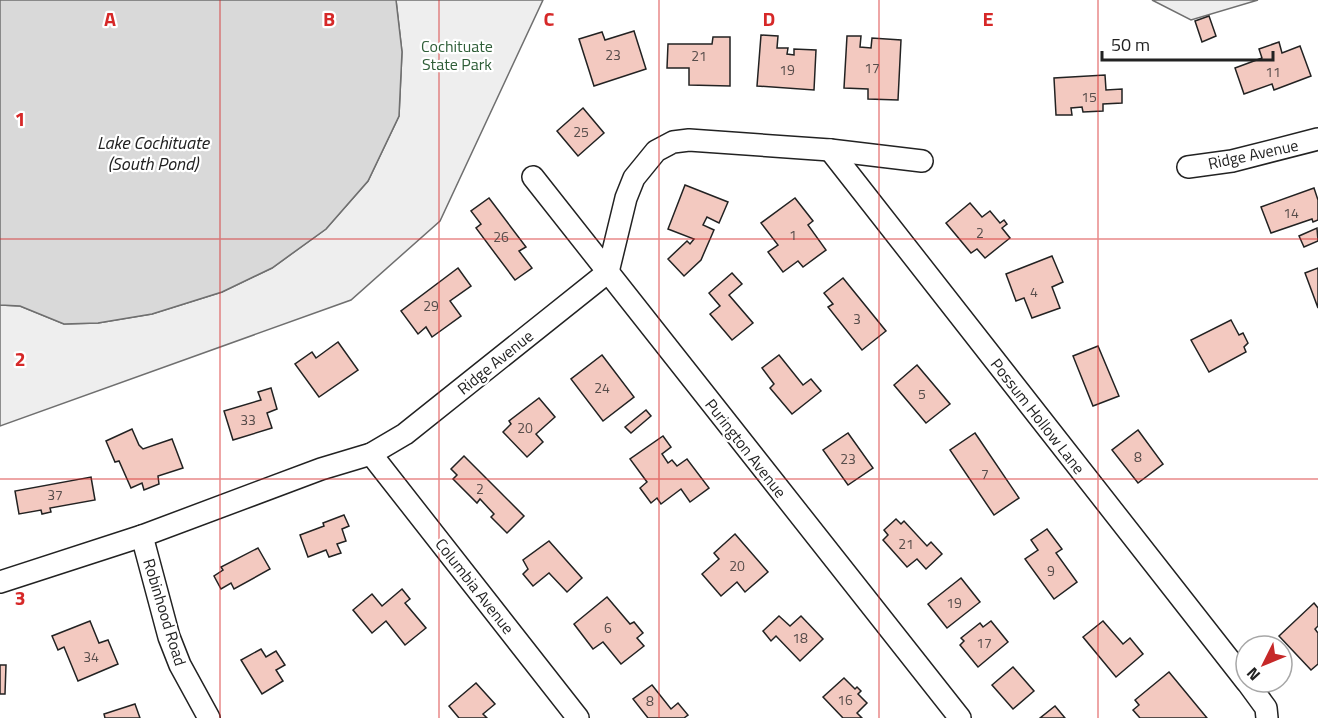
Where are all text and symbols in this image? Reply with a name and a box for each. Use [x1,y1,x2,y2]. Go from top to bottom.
text: A [104,3,116,34]
text: B [323,3,335,34]
text: C [544,3,555,34]
text: D [763,3,775,34]
text: E [982,3,994,34]
scale bar [1102,24,1273,62]
text: 50 m [1111,31,1150,58]
park label: Cochituate State Park [421,34,493,76]
house number: 23 [605,44,621,65]
house number: 21 [691,45,707,66]
house number: 17 [864,57,880,78]
house number: 19 [779,59,795,80]
house number: 11 [1265,61,1281,82]
house number: 15 [1081,86,1097,107]
text: 1 [14,103,26,134]
house number: 25 [573,121,589,142]
water label: Lake Cochituate (South Pond) [97,129,211,177]
street label: Ridge Avenue [1206,133,1300,175]
house number: 14 [1283,202,1299,223]
house number: 2 [976,222,984,243]
house number: 1 [789,224,797,245]
house number: 26 [493,226,509,247]
house number: 4 [1030,281,1038,302]
house number: 29 [423,295,439,316]
house number: 3 [853,308,861,329]
street label: Ridge Avenue [452,324,538,400]
text: 2 [14,343,26,374]
street label: Possum Hollow Lane [985,353,1091,479]
house number: 24 [594,377,610,398]
house number: 5 [918,383,926,404]
street label: Purington Avenue [700,393,792,503]
house number: 33 [240,409,256,430]
house number: 20 [517,417,533,438]
house number: 8 [1134,446,1142,467]
house number: 23 [840,448,856,469]
house number: 7 [981,463,989,484]
house number: 2 [476,478,484,499]
house number: 37 [47,484,63,505]
street label: Columbia Avenue [430,533,520,639]
house number: 21 [898,533,914,554]
house number: 20 [729,555,745,576]
street label: Robinhood Road [137,556,193,668]
house number: 9 [1047,560,1055,581]
text: 3 [14,582,26,613]
house number: 19 [946,592,962,613]
house number: 6 [604,617,612,638]
house number: 18 [792,627,808,648]
house number: 17 [976,632,992,653]
north arrow [1234,634,1294,694]
house number: 34 [83,646,99,667]
text: N [1240,662,1266,686]
house number: 16 [837,689,853,710]
house number: 8 [646,690,654,711]

